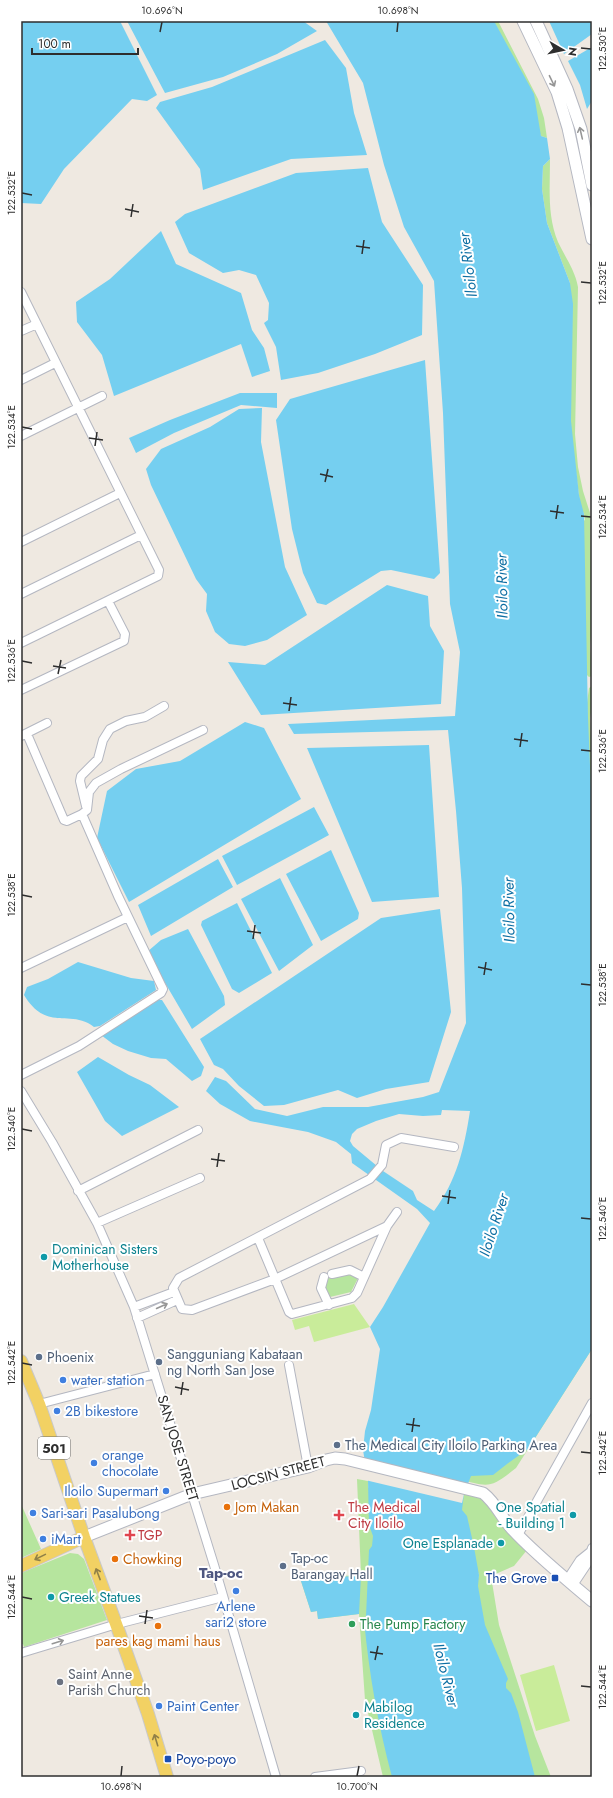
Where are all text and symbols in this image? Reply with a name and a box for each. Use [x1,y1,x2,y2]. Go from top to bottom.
text: 10.696°N [141,3,183,18]
text: 10.698°N [377,3,419,18]
text: 122.530°E [595,27,610,71]
scale bar [32,30,138,56]
north arrow [543,30,583,70]
text: 100 m [38,35,71,53]
text: N [564,46,581,57]
one-way arrow [549,75,556,87]
one-way arrow [577,127,585,140]
text: 122.532°E [4,171,19,215]
water label: Iloilo River [453,230,483,299]
text: 122.532°E [595,261,610,305]
text: 122.534°E [4,405,19,449]
text: 122.534°E [595,495,610,539]
water label: Iloilo River [490,552,514,619]
text: 122.536°E [4,639,19,683]
text: 122.536°E [595,729,610,773]
text: 122.538°E [4,873,19,917]
water label: Iloilo River [497,876,521,943]
text: 122.538°E [595,963,610,1007]
text: 122.540°E [4,1107,19,1151]
water label: Iloilo River [473,1190,515,1259]
text: 122.540°E [595,1197,610,1241]
place label: Dominican Sisters Motherhouse [52,1239,158,1275]
marker: Dominican Sisters Motherhouse [39,1252,49,1262]
one-way arrow [155,1302,167,1310]
text: 122.542°E [4,1341,19,1385]
place label: Sangguniang Kabataan ng North San Jose [167,1344,303,1380]
place label: Phoenix [47,1347,94,1367]
marker: Phoenix [34,1352,44,1362]
marker: Sangguniang Kabataan ng North San Jose [154,1357,164,1367]
place label: water station [71,1370,145,1390]
marker: water station [58,1375,68,1385]
street label: SAN JOSE STREET [152,1393,204,1504]
place label: 2B bikestore [65,1401,138,1421]
marker: 2B bikestore [52,1406,62,1416]
text: 122.542°E [595,1431,610,1475]
place label: The Medical City Iloilo Parking Area [345,1435,557,1455]
road number: 501 [38,1437,70,1459]
marker: The Medical City Iloilo Parking Area [332,1440,342,1450]
place label: orange chocolate [102,1445,159,1481]
street label: LOCSIN STREET [229,1451,328,1495]
marker: orange chocolate [89,1458,99,1468]
place label: Iloilo Supermart [64,1481,159,1501]
marker: Iloilo Supermart [161,1486,171,1496]
place label: Jom Makan [233,1497,299,1517]
place label: The Medical City Iloilo [348,1497,420,1533]
place label: One Spatial - Building 1 [496,1497,565,1533]
marker: Jom Makan [222,1502,232,1512]
place label: Sari-sari Pasalubong [41,1503,160,1523]
marker: Sari-sari Pasalubong [28,1508,38,1518]
marker: The Medical City Iloilo [333,1509,345,1521]
marker: One Spatial - Building 1 [568,1510,578,1520]
place label: TGP [138,1525,163,1545]
place label: iMart [51,1529,82,1549]
marker: TGP [125,1530,135,1540]
place label: One Esplanade [403,1533,493,1553]
marker: iMart [38,1534,48,1544]
marker: One Esplanade [496,1538,506,1548]
place label: Tap-oc Barangay Hall [291,1548,373,1584]
place label: Chowking [123,1549,182,1569]
one-way arrow [34,1554,46,1562]
marker: Chowking [110,1554,120,1564]
marker: Tap-oc Barangay Hall [278,1561,288,1571]
district label: Tap-oc [199,1562,243,1584]
place label: The Grove [486,1568,547,1588]
one-way arrow [93,1569,101,1581]
marker: The Grove [550,1573,560,1583]
text: 122.544°E [4,1575,19,1619]
marker: Arlene sari2 store [231,1586,241,1596]
place label: Greek Statues [59,1587,141,1607]
marker: Greek Statues [46,1592,56,1602]
place label: Arlene sari2 store [205,1596,267,1632]
place label: The Pump Factory [360,1614,466,1634]
marker: The Pump Factory [347,1619,357,1629]
marker: pares kag mami haus [153,1621,163,1631]
place label: pares kag mami haus [96,1631,221,1651]
one-way arrow [52,1638,65,1645]
water label: Iloilo River [427,1641,465,1710]
place label: Saint Anne Parish Church [68,1664,151,1700]
text: 122.544°E [595,1665,610,1709]
marker: Saint Anne Parish Church [55,1677,65,1687]
place label: Paint Center [167,1696,239,1716]
place label: Mabilog Residence [364,1697,425,1733]
marker: Paint Center [154,1701,164,1711]
marker: Mabilog Residence [351,1710,361,1720]
one-way arrow [152,1733,159,1746]
place label: Poyo-poyo [176,1749,237,1769]
marker: Poyo-poyo [163,1754,173,1764]
text: 10.698°N [100,1779,142,1794]
text: 10.700°N [336,1779,378,1794]

